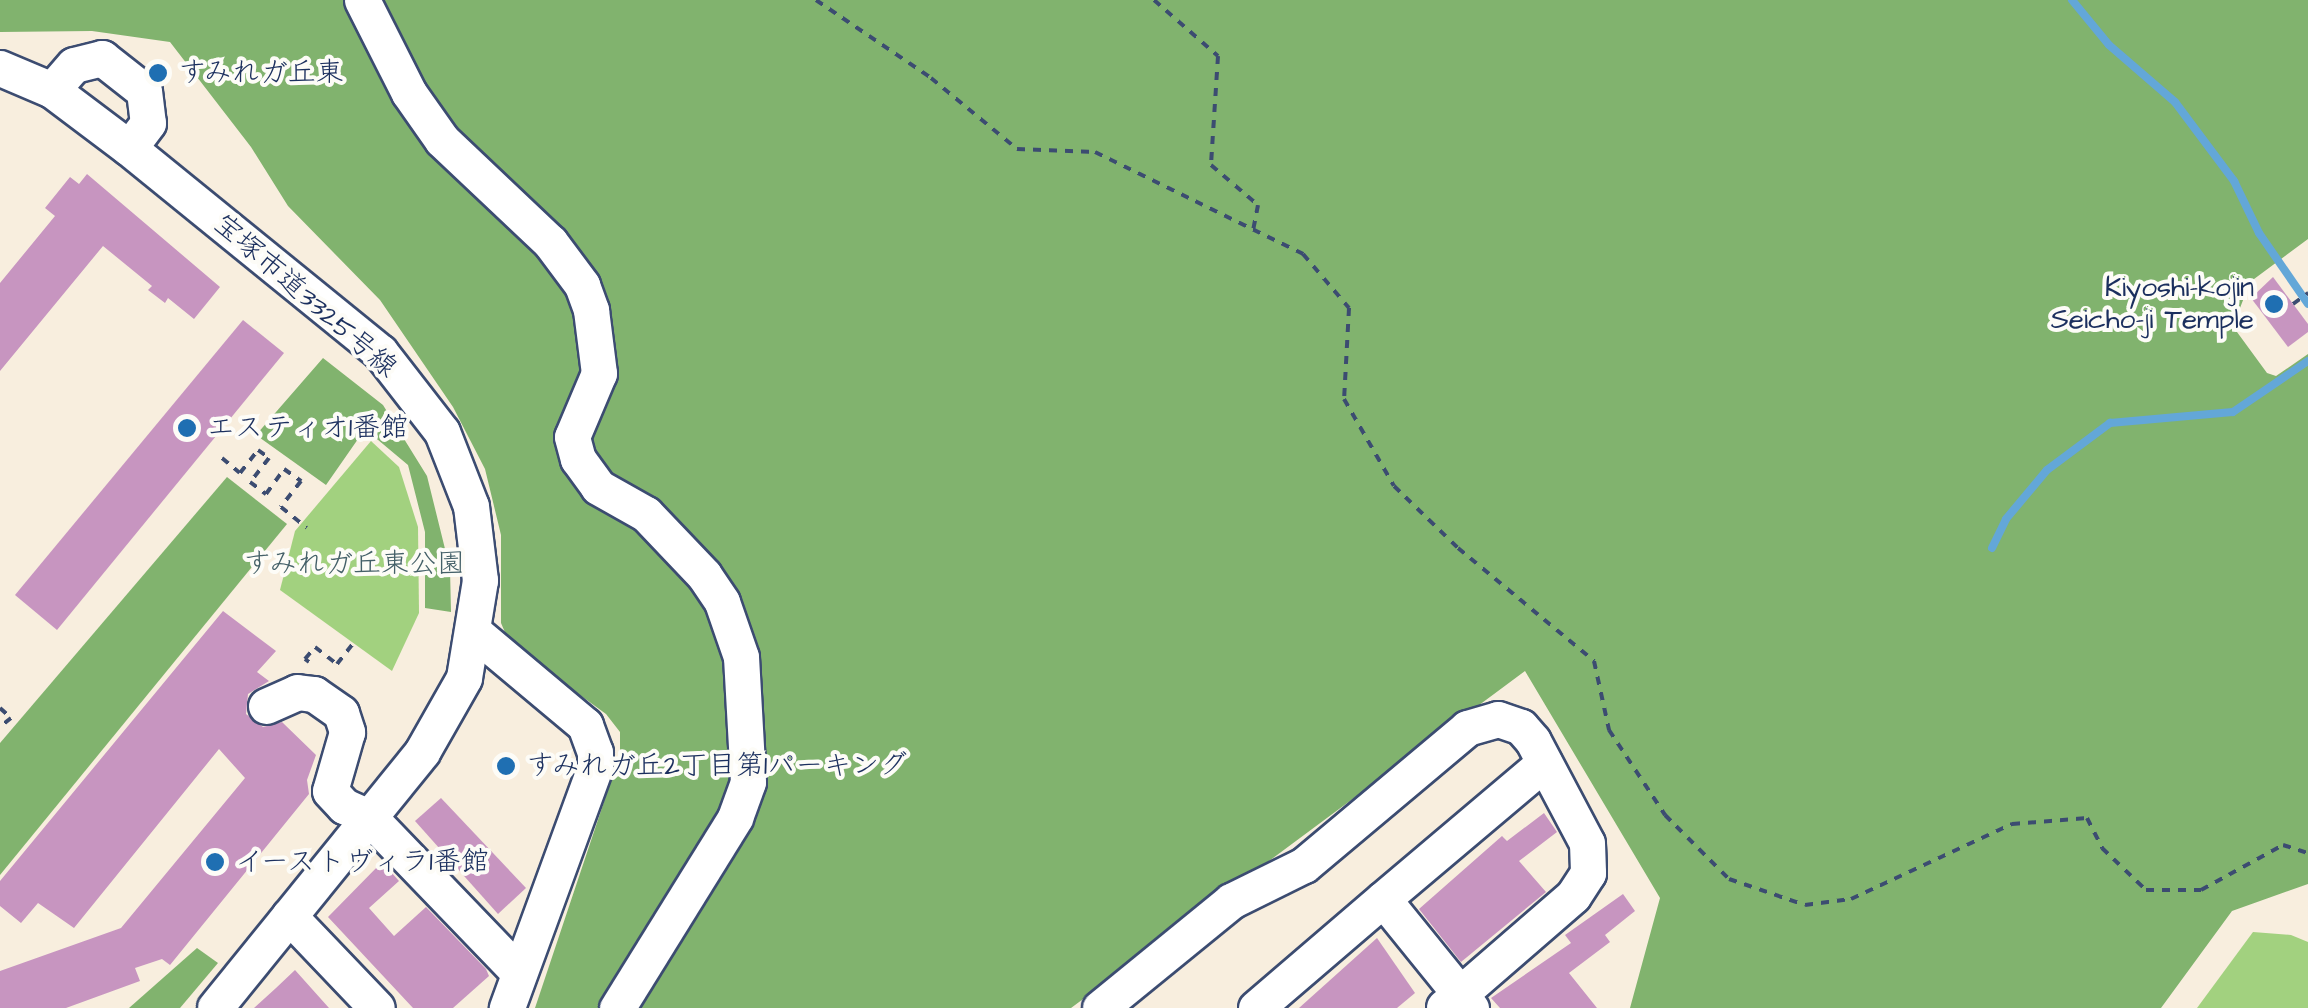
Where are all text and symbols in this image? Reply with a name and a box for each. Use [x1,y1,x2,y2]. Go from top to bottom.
place label: すみれガ丘東 [178,56,346,90]
marker: すみれガ丘東 [147,62,169,84]
street label: 宝塚市道3325号線 [206,207,404,385]
place label: Kiyoshi-kojin Seicho-ji Temple [2051,271,2254,337]
marker: Kiyoshi-kojin Seicho-ji Temple [2263,293,2285,315]
place label: エスティオ1番館 [207,411,407,445]
marker: エスティオ1番館 [176,417,198,439]
park label: すみれガ丘東公園 [242,547,466,581]
place label: すみれガ丘2丁目第1パーキング [526,749,910,783]
marker: すみれガ丘2丁目第1パーキング [495,755,517,777]
place label: イーストヴィラ1番館 [235,845,488,879]
marker: イーストヴィラ1番館 [204,851,226,873]

